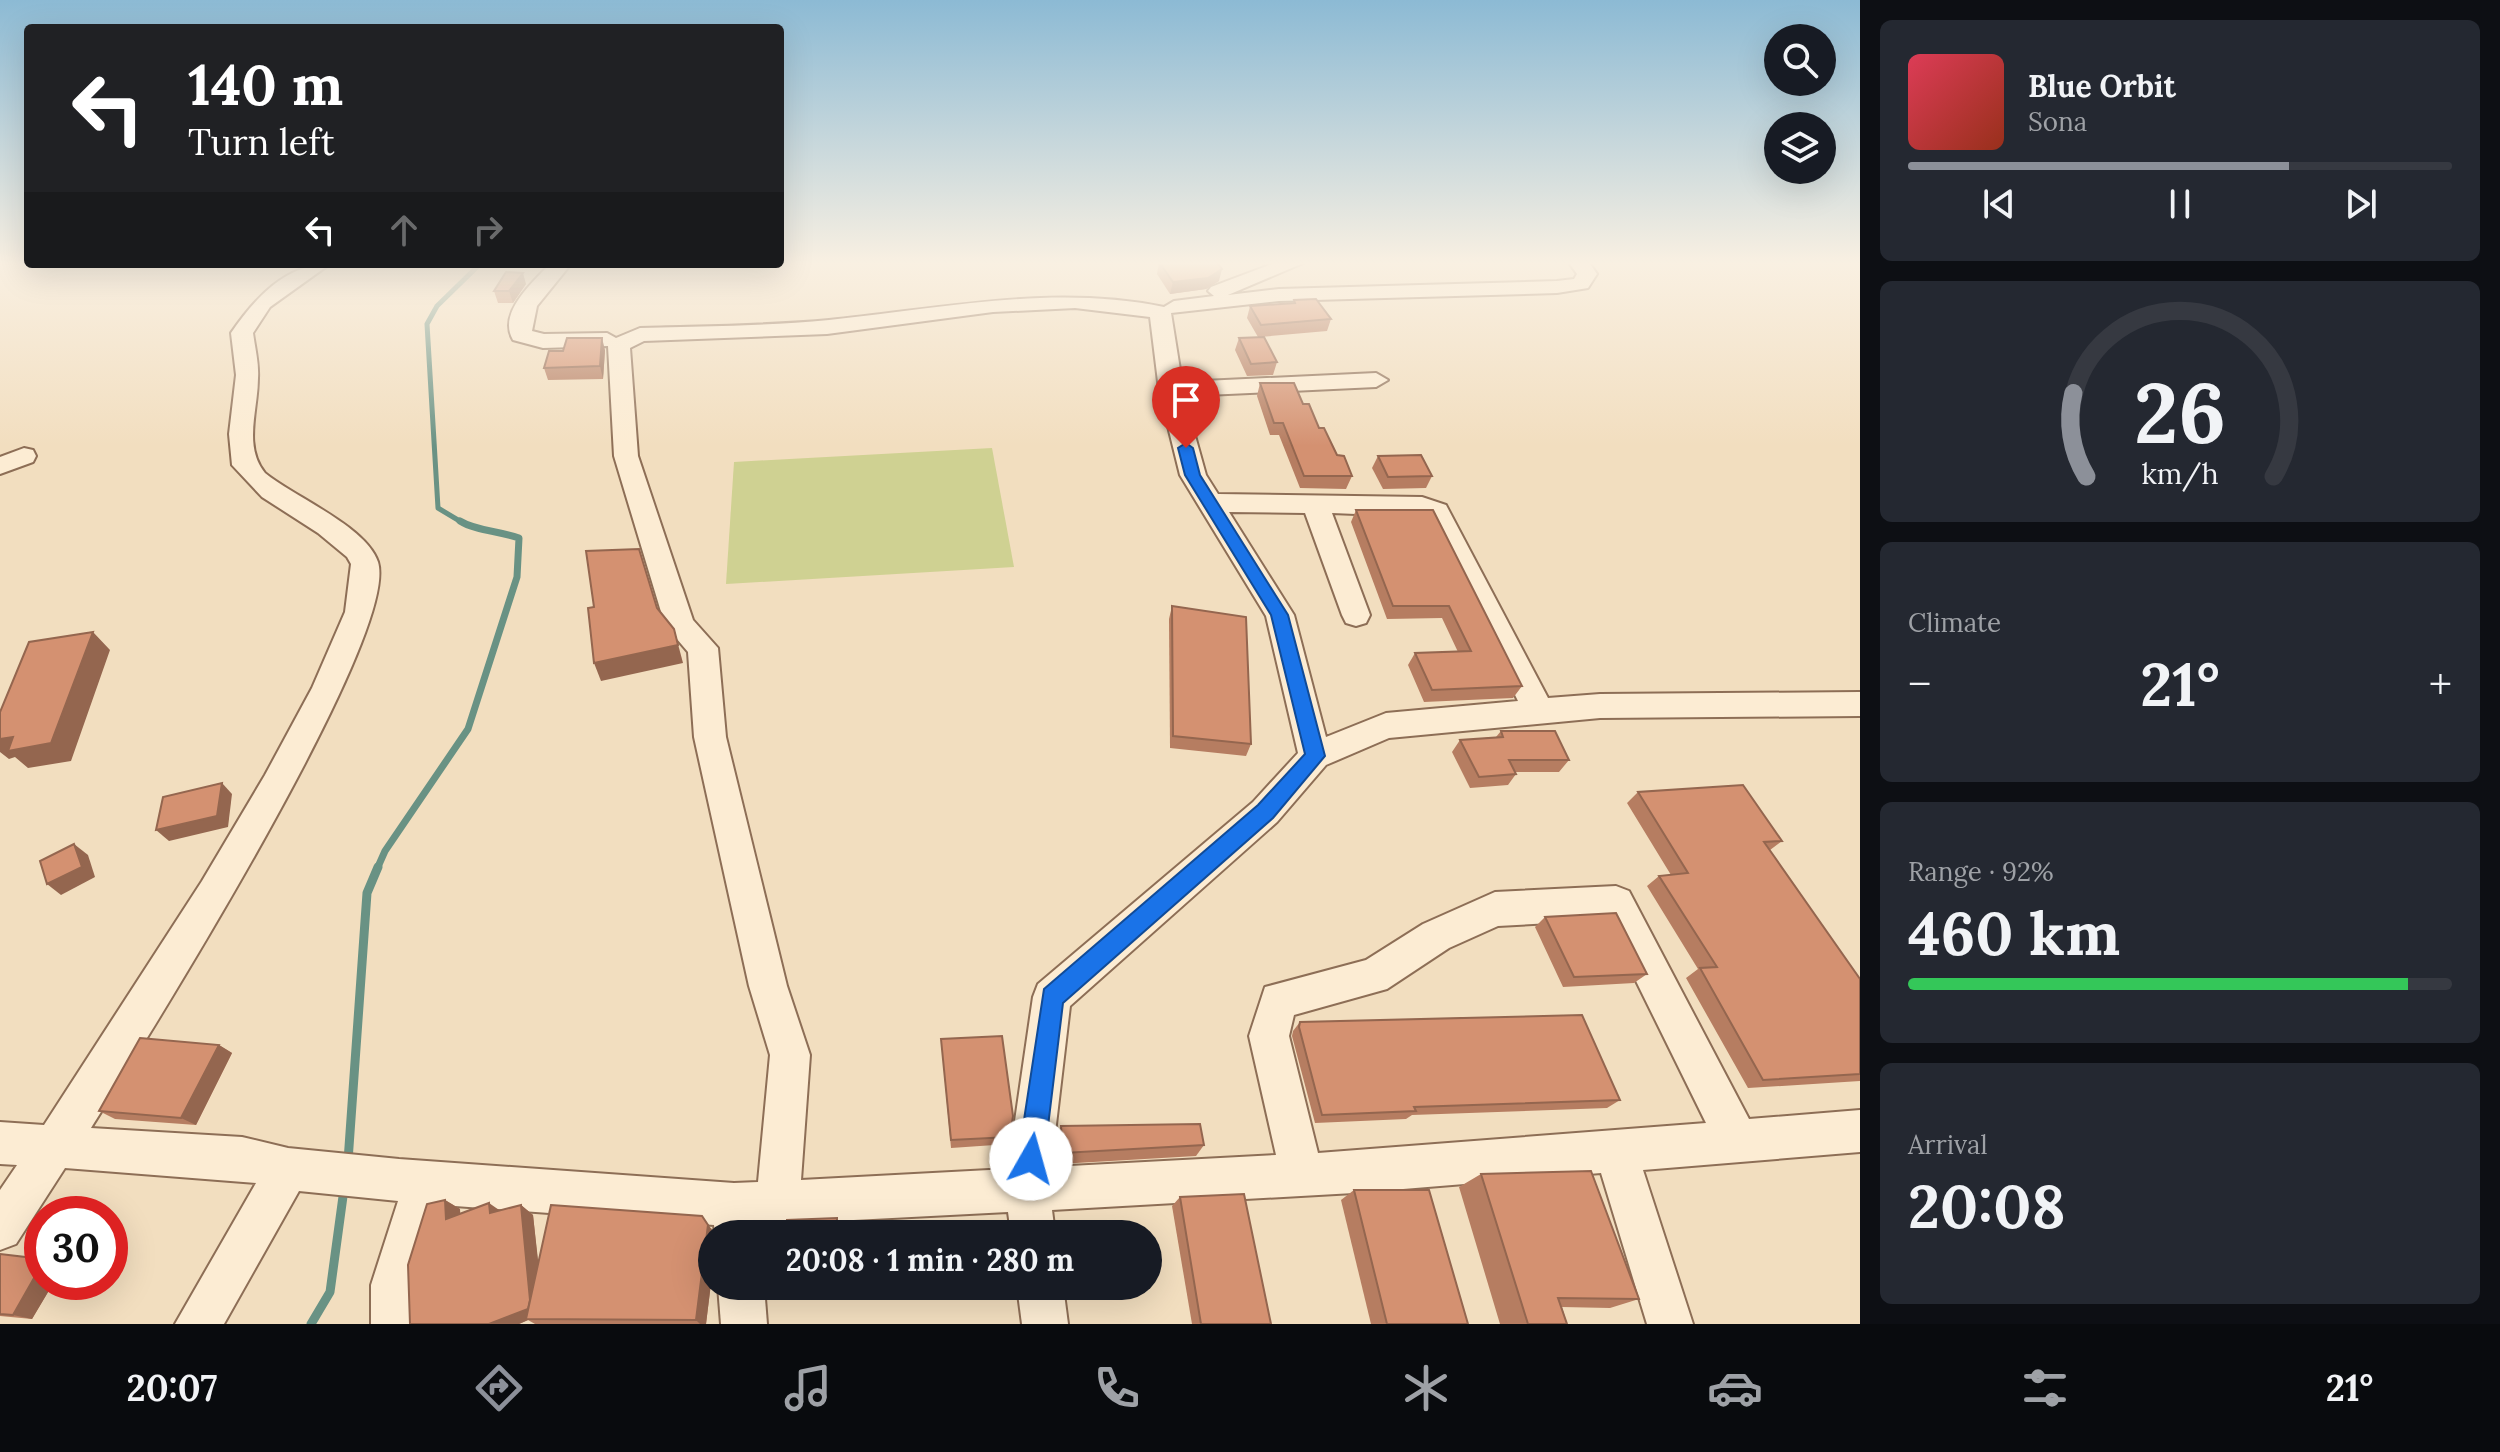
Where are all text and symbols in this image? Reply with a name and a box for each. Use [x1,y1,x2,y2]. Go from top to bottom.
map controls [1764,24,1836,184]
button: search [1764,24,1836,96]
text: 140 m [188,49,343,120]
icon: left [56,56,160,160]
text: Blue Orbit [2028,67,2176,105]
text: Sona [2028,105,2087,138]
button: layers [1764,112,1836,184]
text: Turn left [188,119,335,165]
icon: previous [1977,182,2021,226]
icon: pause [2158,182,2202,226]
icon: next [2339,182,2383,226]
icon: left [298,208,342,252]
icon: ahead [382,208,426,252]
icon: right [466,208,510,252]
text: 26 [2134,359,2226,466]
pin [1152,366,1220,448]
icon: arrive [1164,378,1208,422]
text: km/h [2141,455,2219,492]
text: Climate [1908,606,2001,639]
text: 21° [2140,646,2220,722]
text: − [1908,656,1931,712]
text: + [2429,656,2452,712]
text: Range · 92% [1908,855,2054,888]
text: 460 km [1908,895,2120,971]
position arrow [989,1117,1073,1201]
text: Arrival [1908,1128,1987,1161]
text: 20:08 [1908,1168,2066,1244]
speed limit sign: 30 [24,1196,128,1300]
text: 20:08 · 1 min · 280 m [786,1241,1074,1279]
icon: directions [471,1360,527,1416]
icon: music [780,1360,836,1416]
icon: phone [1089,1360,1145,1416]
icon: climate [1398,1360,1454,1416]
icon: car [1707,1360,1763,1416]
icon: filters [2017,1360,2073,1416]
text: 20:07 [127,1365,217,1411]
text: 21° [2326,1365,2373,1411]

